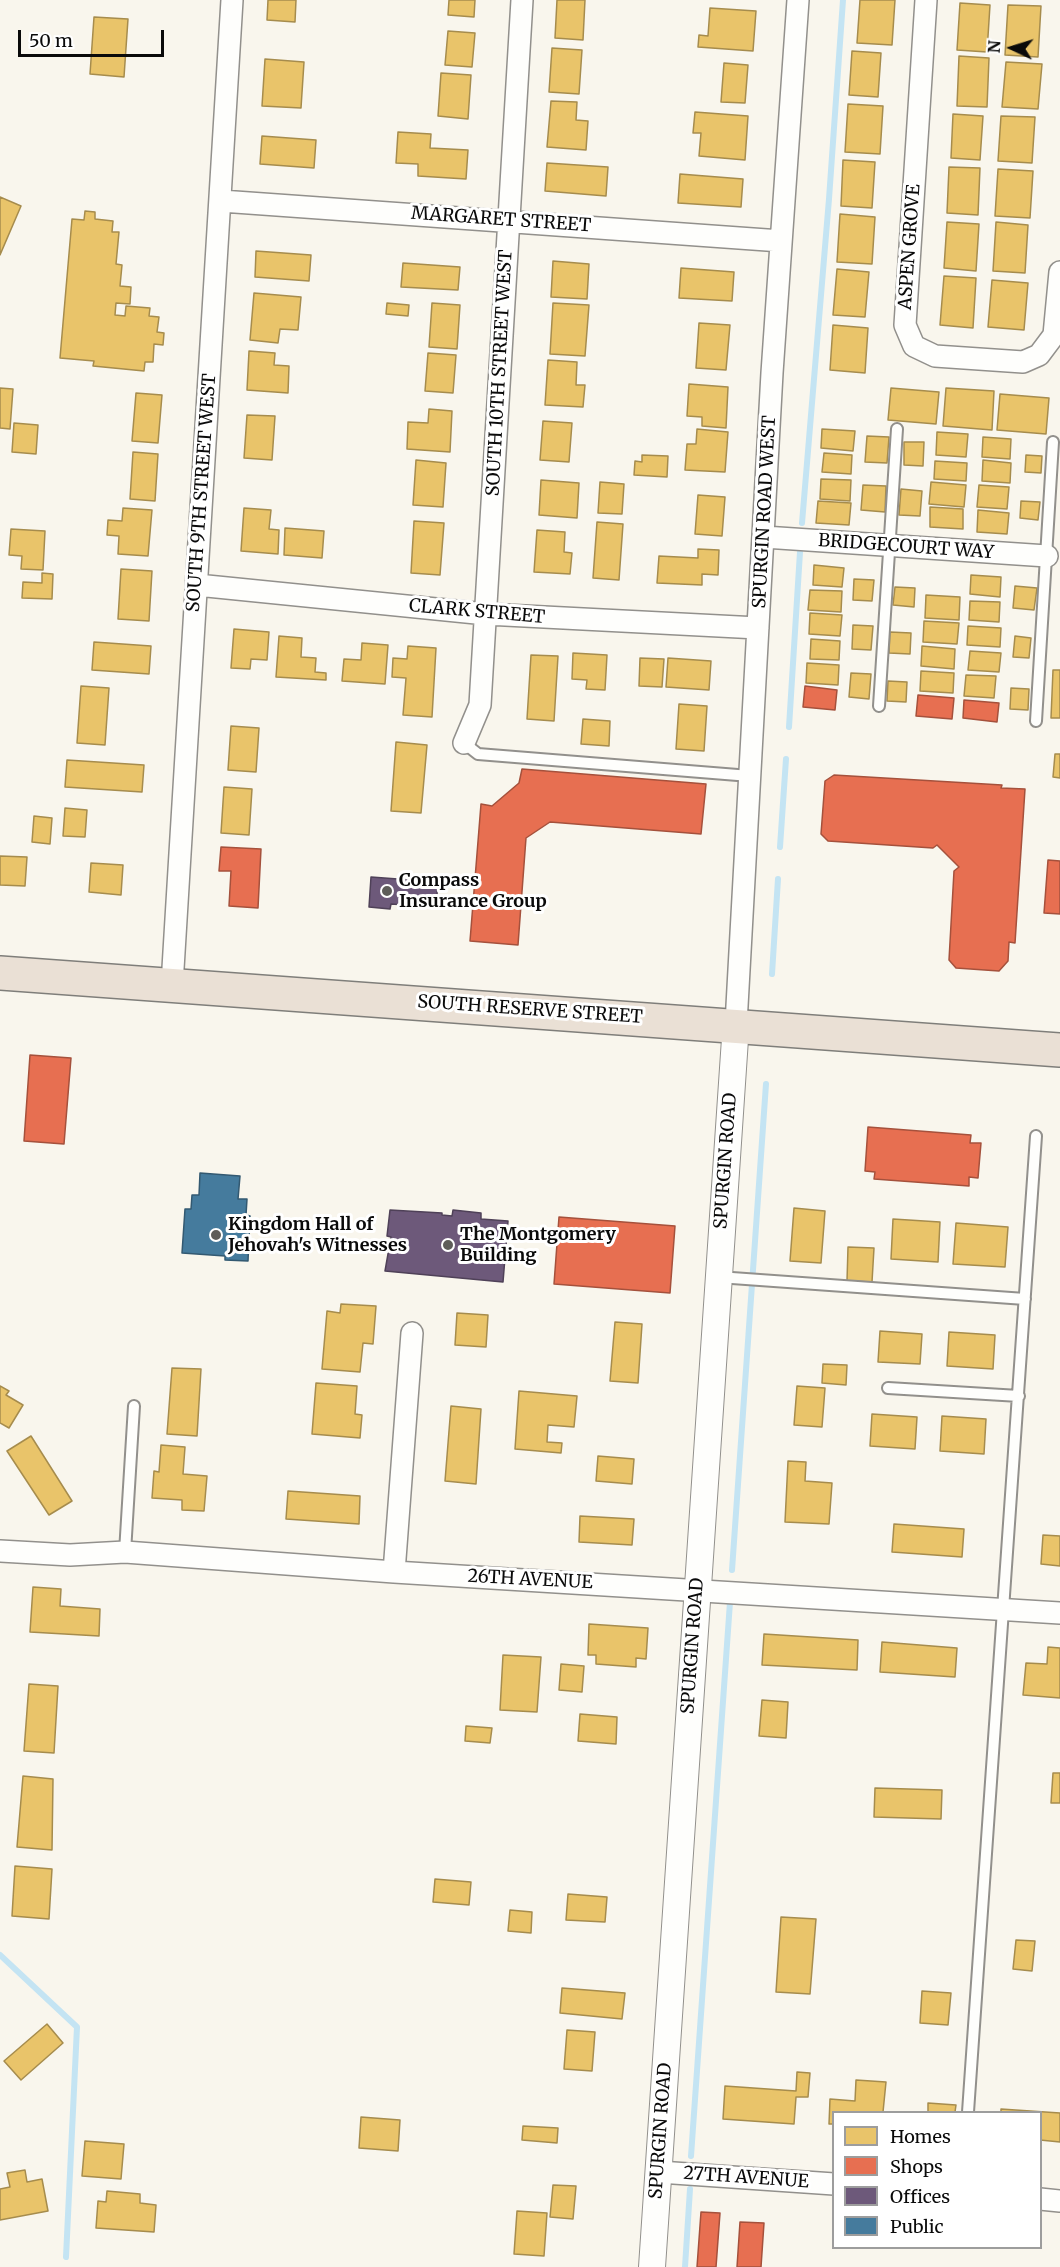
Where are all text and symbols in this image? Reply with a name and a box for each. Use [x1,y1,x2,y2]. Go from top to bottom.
scale bar [21,18,166,56]
north arrow [982,18,1042,78]
text: 50 m [29,29,73,52]
text: N [984,40,1004,54]
street label: ASPEN GROVE [895,183,925,311]
street label: MARGARET STREET [410,203,592,237]
street label: SOUTH 10TH STREET WEST [483,249,517,497]
street label: SOUTH 9TH STREET WEST [183,373,221,613]
street label: SPURGIN ROAD WEST [749,415,781,609]
street label: BRIDGECOURT WAY [817,530,995,564]
street label: CLARK STREET [408,595,546,629]
place label: Compass Insurance Group [399,870,547,912]
marker: Compass Insurance Group [380,884,394,898]
street label: SOUTH RESERVE STREET [417,991,643,1029]
street label: SPURGIN ROAD [710,1092,742,1230]
place label: Kingdom Hall of Jehovah's Witnesses [228,1214,407,1256]
place label: The Montgomery Building [460,1224,616,1266]
marker: Kingdom Hall of Jehovah's Witnesses [209,1228,223,1242]
marker: The Montgomery Building [441,1238,455,1252]
street label: 26TH AVENUE [467,1566,593,1594]
street label: SPURGIN ROAD [677,1577,709,1715]
street label: SPURGIN ROAD [645,2062,677,2200]
legend [832,2111,1042,2249]
text: Homes [890,2125,951,2148]
text: Shops [890,2155,943,2178]
street label: 27TH AVENUE [683,2163,809,2193]
text: Offices [890,2185,950,2208]
text: Public [890,2215,944,2238]

